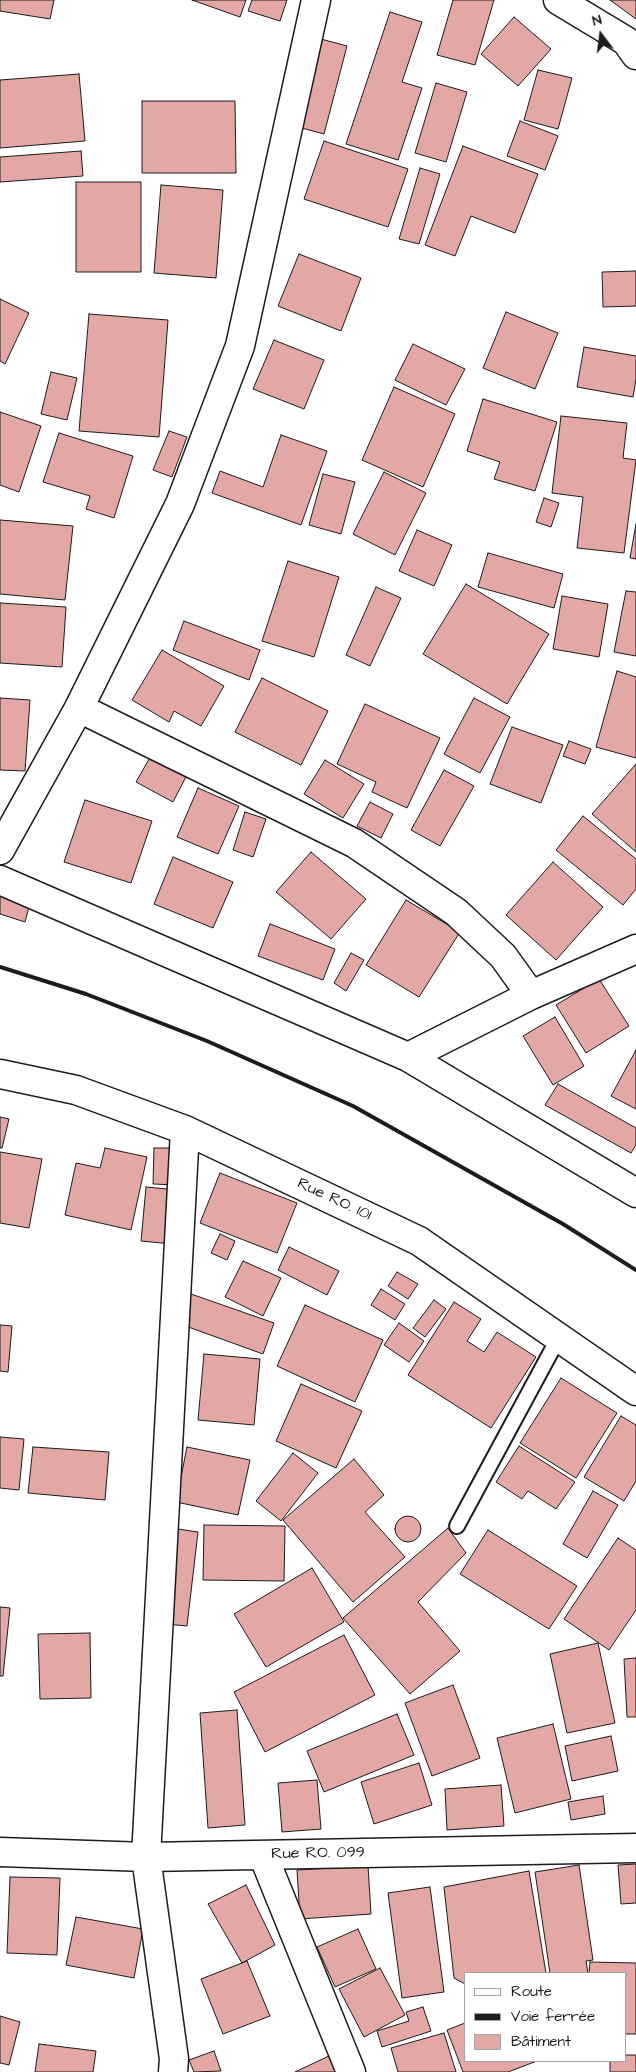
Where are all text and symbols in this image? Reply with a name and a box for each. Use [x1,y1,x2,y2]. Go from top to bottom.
north arrow [576,10,626,60]
text: N [590,10,604,31]
street label: Rue RO. 101 [294,1174,374,1226]
street label: Rue RO. 099 [271,1844,365,1864]
legend [464,1972,626,2062]
text: Route [511,1981,552,2002]
text: Voie ferrée [511,2006,595,2027]
text: Bâtiment [511,2031,571,2052]

